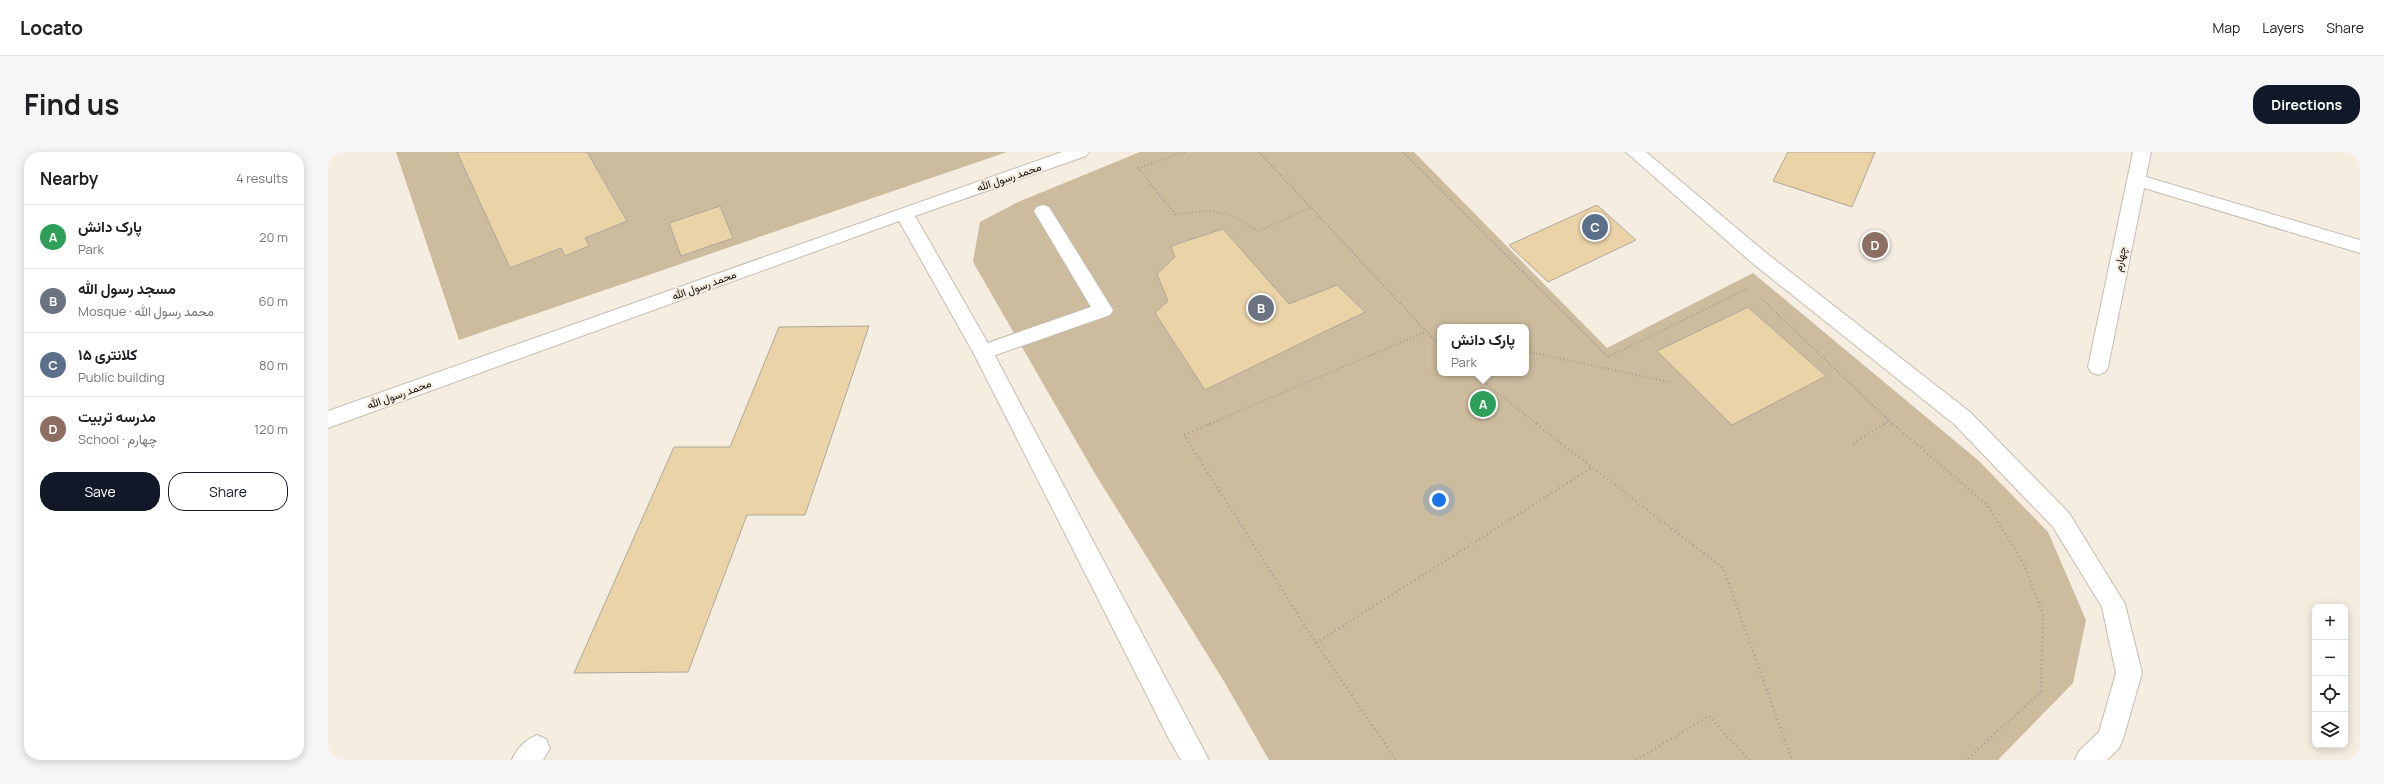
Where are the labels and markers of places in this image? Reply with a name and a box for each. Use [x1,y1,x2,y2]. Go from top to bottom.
pin: C [1582,212,1608,242]
pin: D [1862,230,1888,260]
pin: B [1248,293,1274,323]
pin: A [1470,389,1496,419]

